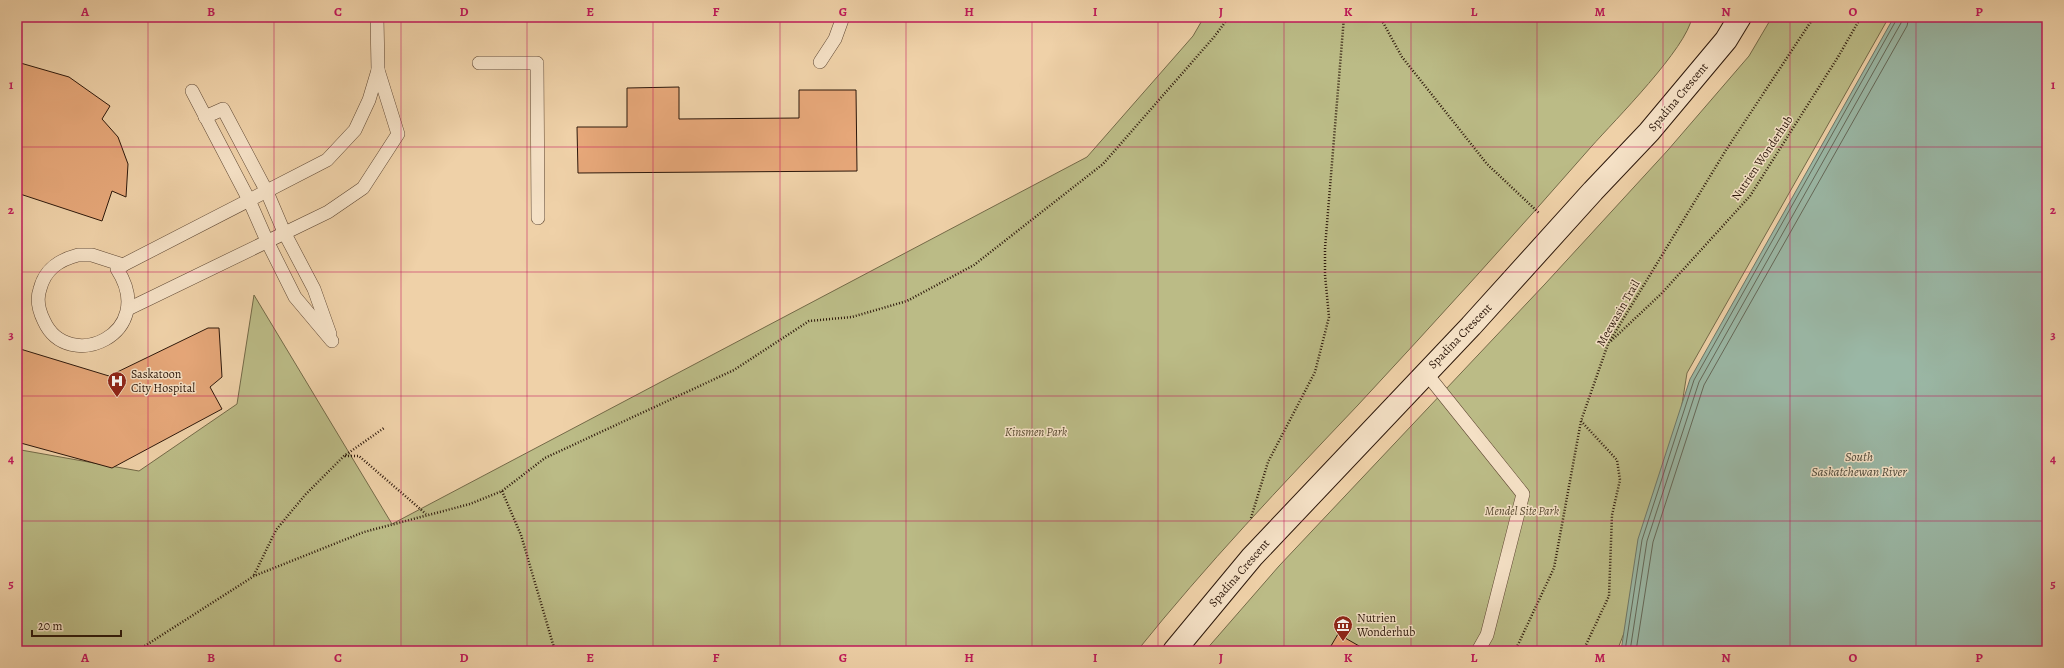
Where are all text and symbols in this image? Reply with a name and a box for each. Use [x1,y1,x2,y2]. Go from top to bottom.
text: A [80,3,90,20]
text: B [207,3,215,20]
text: C [334,3,342,20]
text: D [459,3,469,20]
text: E [586,3,594,20]
text: F [713,3,720,20]
text: G [839,3,847,20]
text: H [964,3,974,20]
text: I [1093,3,1098,20]
text: J [1219,3,1223,20]
text: K [1344,3,1353,20]
text: L [1471,3,1478,20]
text: M [1595,3,1606,20]
text: N [1721,3,1731,20]
text: O [1849,3,1858,20]
text: P [1975,3,1983,20]
street label: Spadina Crescent [1644,59,1712,135]
text: 1 [9,76,14,93]
text: 1 [2051,76,2056,93]
street label: Nutrien Wonderhub [1728,112,1796,204]
text: 2 [8,201,15,218]
text: 2 [2050,201,2057,218]
street label: Meewasin Trail [1593,277,1644,349]
street label: Spadina Crescent [1425,300,1495,372]
text: 3 [8,326,14,343]
text: 3 [2050,326,2056,343]
place label: Saskatoon City Hospital [131,366,195,396]
hospital icon: Saskatoon City Hospital [106,370,128,398]
park label: Kinsmen Park [1005,424,1068,440]
water label: South Saskatchewan River [1811,448,1907,480]
text: 4 [8,450,14,467]
text: 4 [2050,450,2056,467]
park label: Mendel Site Park [1485,503,1560,519]
street label: Spadina Crescent [1205,535,1273,610]
text: 5 [8,575,14,592]
text: 5 [2050,575,2056,592]
place label: Nutrien Wonderhub [1356,610,1415,640]
scale bar [32,612,121,638]
museum icon: Nutrien Wonderhub [1332,614,1354,642]
text: 20 m [38,618,62,634]
text: A [80,649,90,666]
text: B [207,649,215,666]
text: C [334,649,342,666]
text: D [459,649,469,666]
text: E [586,649,594,666]
text: F [713,649,720,666]
text: G [839,649,847,666]
text: H [964,649,974,666]
text: I [1093,649,1098,666]
text: J [1219,649,1223,666]
text: K [1344,649,1353,666]
text: L [1471,649,1478,666]
text: M [1595,649,1606,666]
text: N [1721,649,1731,666]
text: O [1849,649,1858,666]
text: P [1975,649,1983,666]

